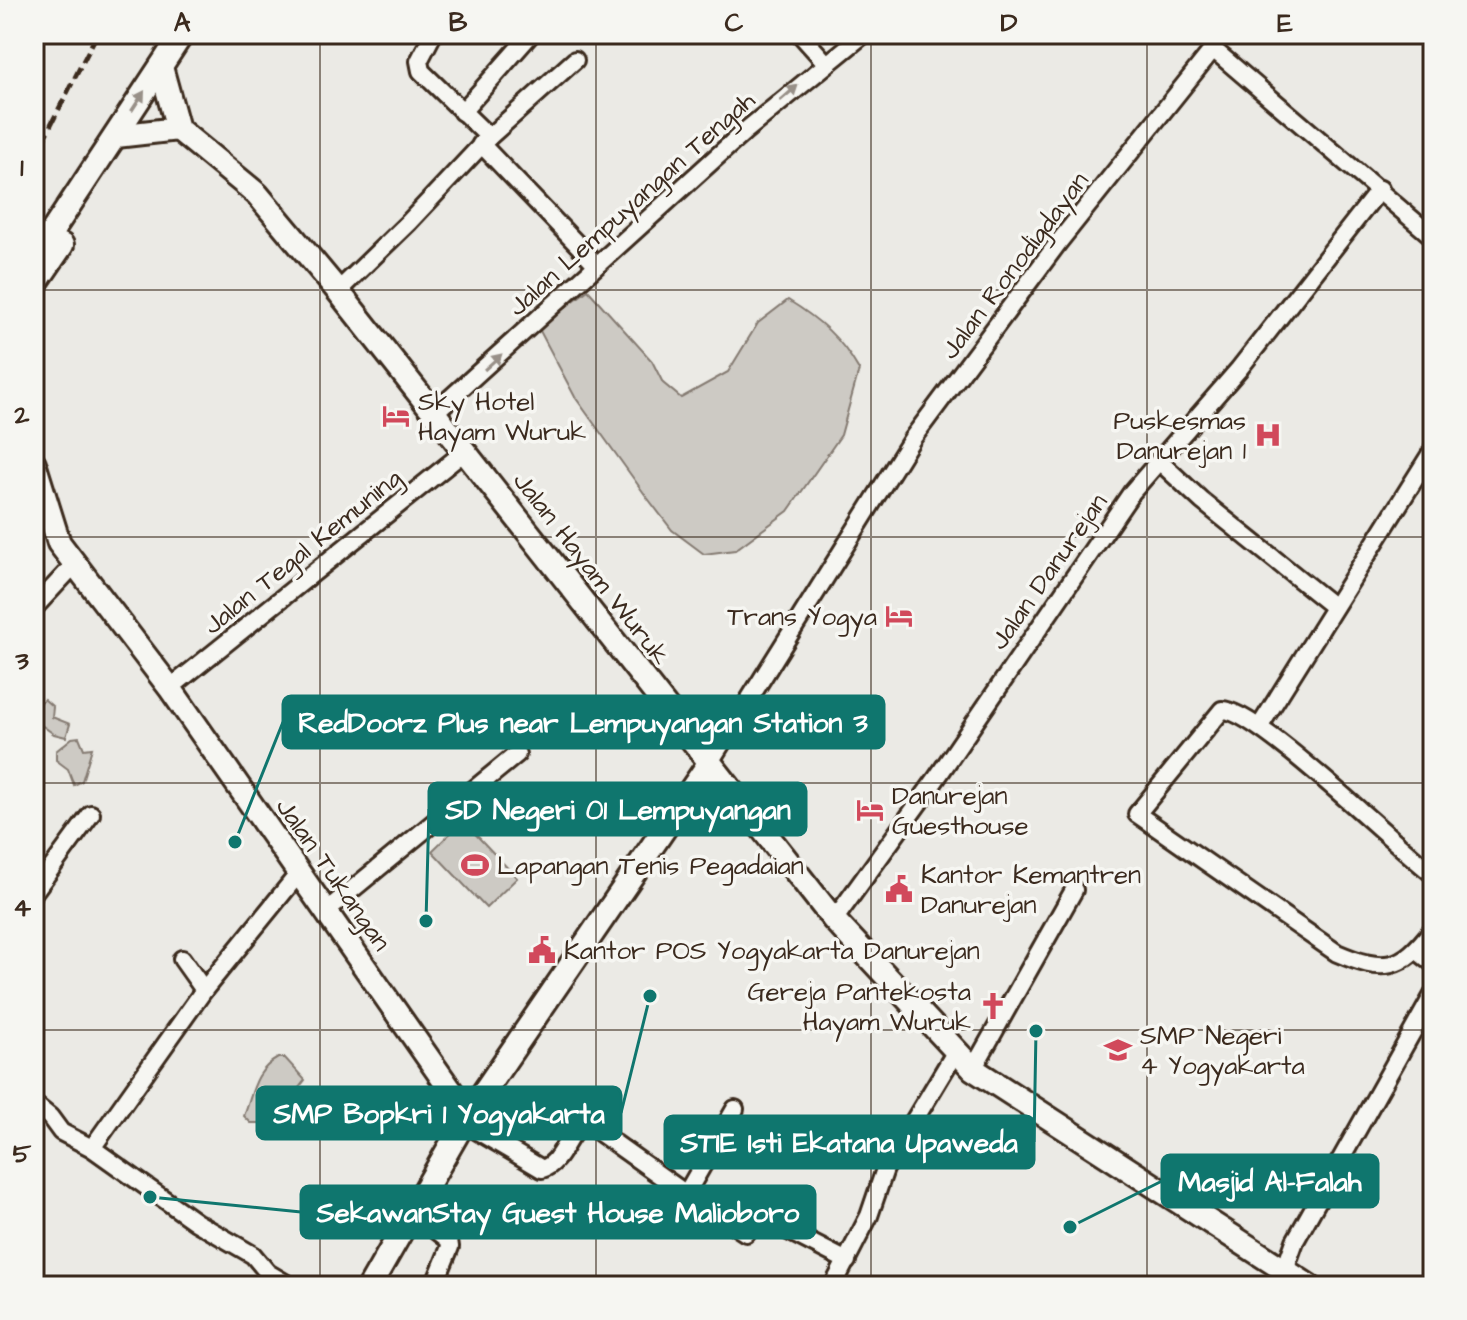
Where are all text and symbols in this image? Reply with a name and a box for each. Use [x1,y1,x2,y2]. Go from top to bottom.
text: A [174,5,191,41]
text: B [449,5,468,41]
text: C [725,5,744,41]
text: D [1001,5,1018,41]
text: E [1277,5,1293,41]
street label: Jalan Lempuyangan Tengah [500,83,764,326]
one-way arrow [778,85,798,102]
one-way arrow [131,91,146,112]
text: 1 [20,150,24,186]
street label: Jalan Ronodigdayan [932,164,1099,368]
one-way arrow [483,354,502,372]
place label: Sky Hotel Hayam Wuruk [418,384,586,452]
text: 2 [14,397,30,433]
hotel icon: Sky Hotel Hayam Wuruk [381,401,411,431]
place label: Puskesmas Danurejan 1 [1114,403,1246,469]
hospital icon: Puskesmas Danurejan 1 [1253,420,1283,450]
street label: Jalan Tegal Kemuning [196,460,411,645]
street label: Jalan Hayam Wuruk [503,465,678,674]
street label: Jalan Danurejan [982,486,1116,657]
place label: Trans Yogya [727,599,877,637]
hotel icon: Trans Yogya [884,601,914,631]
text: 3 [14,643,29,679]
callout: RedDoorz Plus near Lempuyangan Station 3 [283,696,884,748]
text: RedDoorz Plus near Lempuyangan Station 3 [298,704,868,746]
place label: Danurejan Guesthouse [892,778,1029,844]
callout: SD Negeri 01 Lempuyangan [429,783,806,835]
street label: Jalan Tukangan [265,791,399,959]
text: SD Negeri 01 Lempuyangan [444,791,791,833]
hotel icon: Danurejan Guesthouse [855,795,885,825]
place label: Lapangan Tenis Pegadaian [497,848,804,886]
sports icon: Lapangan Tenis Pegadaian [460,850,490,880]
place label: Kantor Kemantren Danurejan [921,857,1141,923]
public building icon: Kantor Kemantren Danurejan [884,874,914,904]
text: 4 [13,890,31,926]
place label: Kantor POS Yogyakarta Danurejan [564,933,980,971]
public building icon: Kantor POS Yogyakarta Danurejan [527,935,557,965]
place label: Gereja Pantekosta Hayam Wuruk [747,974,971,1042]
church icon: Gereja Pantekosta Hayam Wuruk [978,991,1008,1021]
place label: SMP Negeri 4 Yogyakarta [1140,1018,1305,1086]
school or university icon: SMP Negeri 4 Yogyakarta [1103,1035,1133,1065]
callout: SMP Bopkri 1 Yogyakarta [257,1087,621,1139]
text: SMP Bopkri 1 Yogyakarta [272,1095,606,1137]
callout: STIE Isti Ekatana Upaweda [665,1116,1034,1168]
text: STIE Isti Ekatana Upaweda [679,1124,1019,1164]
text: 5 [13,1136,32,1172]
callout: Masjid Al-Falah [1162,1155,1378,1207]
text: Masjid Al-Falah [1178,1163,1363,1202]
callout: SekawanStay Guest House Malioboro [301,1186,815,1238]
text: SekawanStay Guest House Malioboro [316,1194,800,1236]

